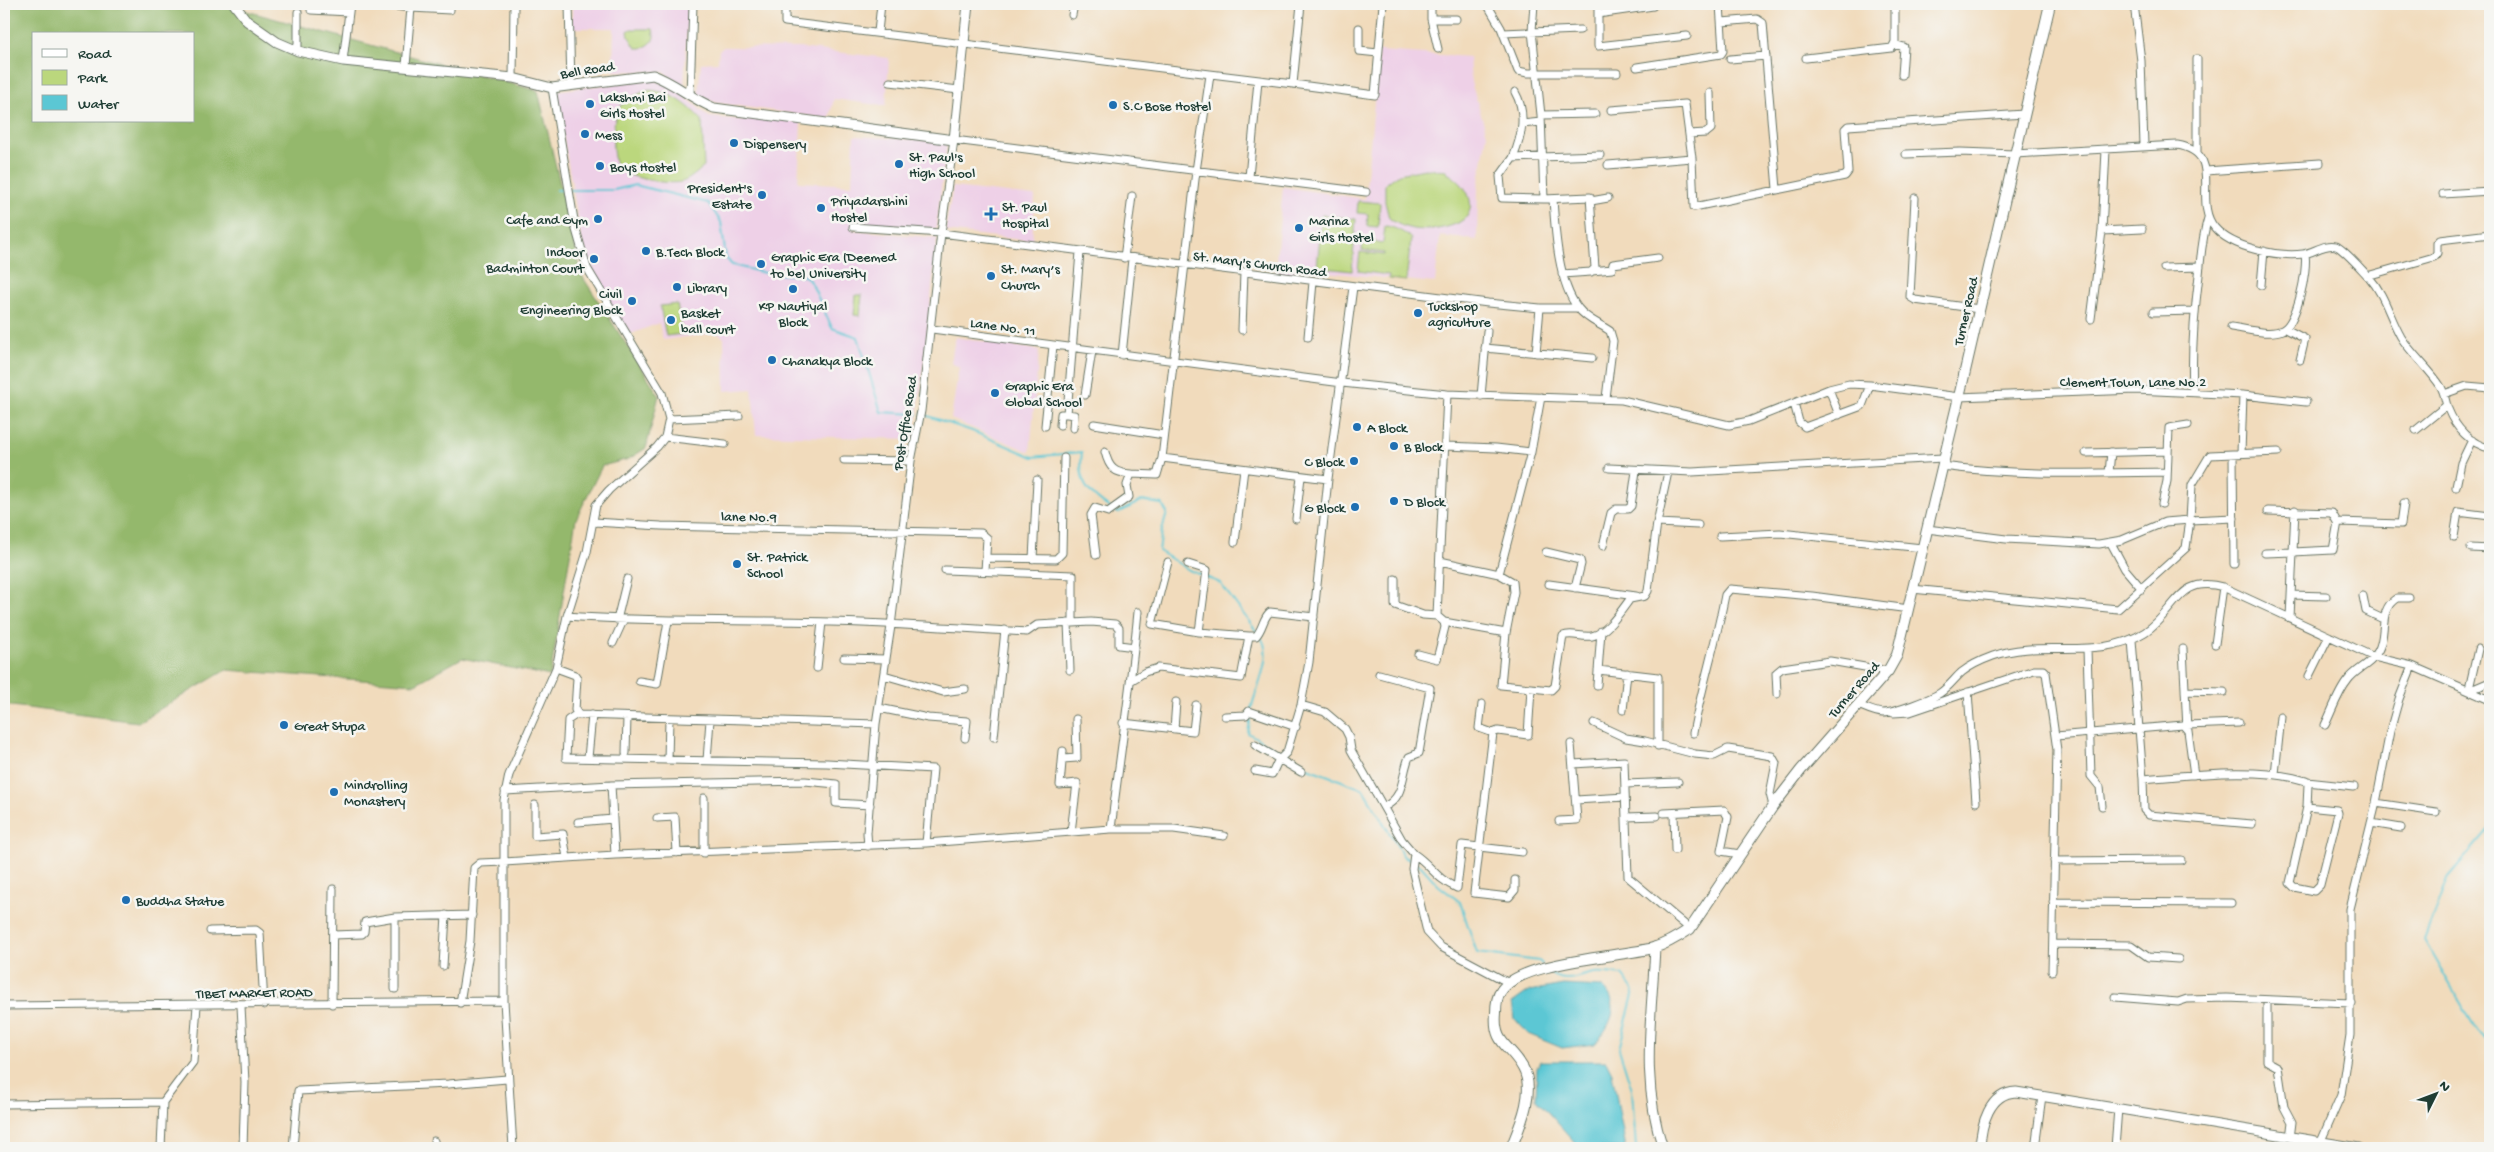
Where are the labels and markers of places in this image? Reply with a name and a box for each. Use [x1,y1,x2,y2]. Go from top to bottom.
place label: Lakshmi Bai Girls Hostel [600,90,666,123]
marker: Lakshmi Bai Girls Hostel [584,98,596,110]
marker: S.C Bose Hostel [1107,99,1119,111]
place label: S.C Bose Hostel [1123,99,1211,116]
marker: Mess [579,128,591,140]
place label: Mess [595,128,623,145]
marker: Dispensery [728,137,740,149]
place label: Dispensery [743,137,806,154]
place label: St. Paul's High School [909,150,975,183]
marker: St. Paul's High School [893,158,905,170]
marker: Boys Hostel [594,160,606,172]
place label: Boys Hostel [609,160,676,177]
place label: President's Estate [686,181,753,214]
marker: President's Estate [756,189,768,201]
place label: Priyadarshini Hostel [830,194,908,227]
place label: St. Paul Hospital [1002,200,1049,233]
marker: Priyadarshini Hostel [815,202,827,214]
marker: St. Paul Hospital [984,207,998,221]
place label: Cafe and Gym [506,213,588,230]
marker: Cafe and Gym [592,213,604,225]
place label: Marina Girls Hostel [1309,214,1374,247]
marker: Marina Girls Hostel [1293,222,1305,234]
place label: Indoor Badminton Court [485,245,585,278]
marker: B.Tech Block [640,245,652,257]
place label: B.Tech Block [655,245,726,262]
place label: Graphic Era (Deemed to be) University [770,250,898,283]
marker: Indoor Badminton Court [588,253,600,265]
marker: Graphic Era (Deemed to be) University [755,258,767,270]
place label: St. Mary’s Church [1001,262,1061,295]
marker: St. Mary’s Church [985,270,997,282]
marker: Library [671,281,683,293]
place label: Library [687,281,727,298]
marker: KP Nautiyal Block [787,283,799,295]
place label: Civil Engineering Block [520,287,624,320]
marker: Civil Engineering Block [626,295,638,307]
place label: KP Nautiyal Block [759,299,827,332]
place label: Tuckshop agriculture [1427,299,1491,332]
place label: Basket ball court [680,306,736,339]
marker: Tuckshop agriculture [1412,307,1424,319]
marker: Basket ball court [665,314,677,326]
marker: Chanakya Block [766,354,778,366]
place label: Chanakya Block [782,354,874,371]
place label: Graphic Era Global School [1005,379,1082,412]
marker: Graphic Era Global School [989,387,1001,399]
marker: A Block [1351,421,1363,433]
place label: A Block [1367,421,1409,438]
marker: B Block [1388,440,1400,452]
place label: B Block [1403,440,1445,457]
place label: C Block [1305,455,1346,472]
marker: C Block [1348,455,1360,467]
marker: D Block [1388,495,1400,507]
place label: D Block [1403,495,1447,512]
place label: G Block [1304,501,1347,518]
marker: G Block [1349,501,1361,513]
place label: St. Patrick School [747,550,809,583]
marker: St. Patrick School [731,558,743,570]
marker: Great Stupa [278,719,290,731]
place label: Great Stupa [294,719,366,736]
place label: Mindrolling Monastery [344,778,408,811]
marker: Mindrolling Monastery [328,786,340,798]
marker: Buddha Statue [120,894,132,906]
place label: Buddha Statue [135,894,225,911]

